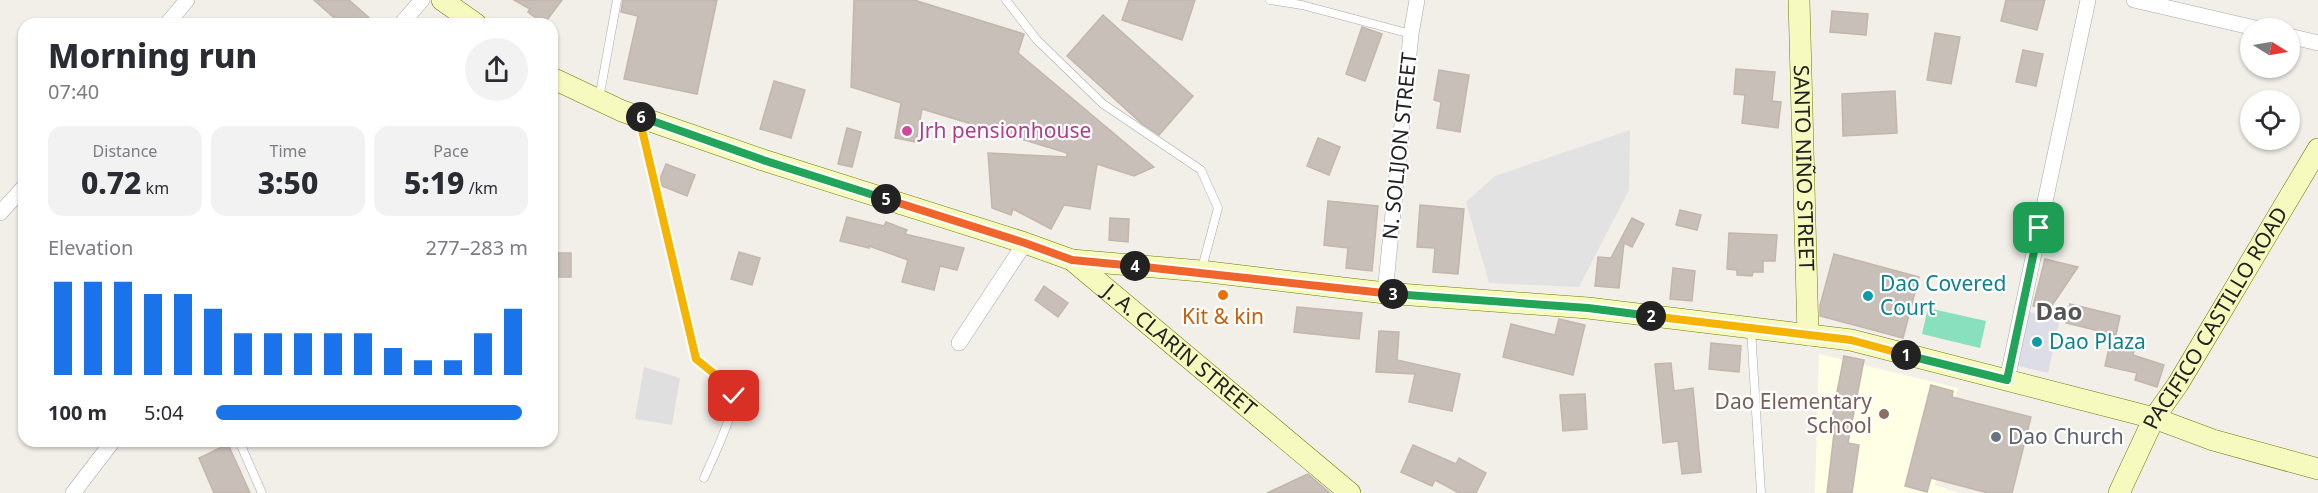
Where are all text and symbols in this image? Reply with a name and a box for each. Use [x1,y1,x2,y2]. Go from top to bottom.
north arrow [2240,18,2300,78]
map controls [2240,18,2300,150]
text: Morning run [48,33,257,78]
button: share [465,38,528,101]
street label: N. SOLIJON STREET [1375,51,1423,241]
street label: SANTO NIÑO STREET [1788,64,1821,272]
text: 07:40 [48,78,99,105]
button: locate [2240,90,2300,150]
pin: 6 [626,102,656,132]
text: 6 [636,106,646,128]
place label: Jrh pensionhouse [917,116,1091,144]
marker: Jrh pensionhouse [900,124,914,138]
text: Distance [93,140,157,162]
text: Time [269,140,307,162]
text: Pace [433,140,469,162]
text: 0.72 [81,162,141,203]
text: 3:50 [258,162,318,203]
text: 5:19 [404,162,464,203]
text: km [141,177,169,199]
text: /km [464,177,498,199]
pin: 5 [871,184,901,214]
text: 5 [881,188,891,210]
street label: PACIFICO CASTILLO ROAD [2136,201,2293,433]
pin [2013,202,2064,253]
icon: arrive [2022,211,2055,244]
text: Elevation [48,234,133,261]
text: 277–283 m [425,234,528,261]
pin: 4 [1120,251,1150,281]
text: 4 [1130,255,1140,277]
place label: Dao Covered Court [1880,269,2006,321]
street label: J. A. CLARIN STREET [1096,276,1263,422]
pin: 3 [1378,279,1408,309]
text: 3 [1388,283,1398,305]
marker: Kit & kin [1216,288,1230,302]
marker: Dao Covered Court [1861,289,1875,303]
district label: Dao [2036,294,2082,327]
pin: 2 [1636,301,1666,331]
place label: Kit & kin [1182,302,1264,330]
text: 2 [1646,305,1656,327]
place label: Dao Plaza [2049,327,2146,355]
marker: Dao Plaza [2030,335,2044,349]
pin: 1 [1891,340,1921,370]
text: 1 [1901,344,1911,366]
pin [708,370,759,421]
icon: check [717,379,750,412]
place label: Dao Elementary School [1715,387,1872,439]
text: 100 m [48,399,107,426]
text: 5:04 [144,399,184,426]
marker: Dao Elementary School [1877,407,1891,421]
place label: Dao Church [2008,422,2124,450]
marker: Dao Church [1989,430,2003,444]

